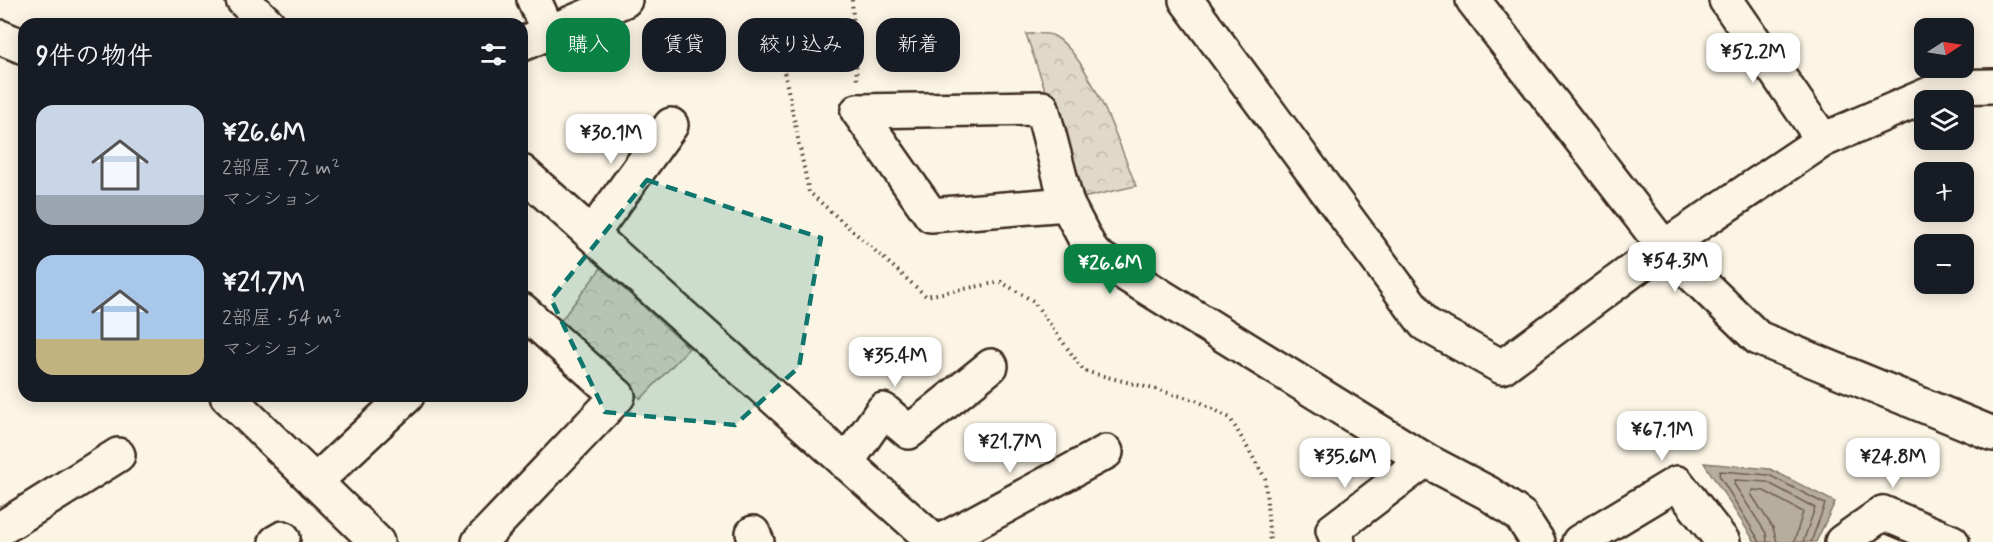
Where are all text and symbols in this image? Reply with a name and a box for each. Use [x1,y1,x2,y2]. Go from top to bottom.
chip: 購入 [546,18,630,72]
chip: 賃貸 [642,18,726,72]
chip: 絞り込み [738,18,864,72]
chip: 新着 [876,18,960,72]
north arrow [1914,18,1974,78]
map controls [1914,18,1974,294]
pin: ¥52.2M [1704,33,1802,84]
icon: filters [477,38,510,71]
text: ¥52.2M [1720,39,1786,66]
text: 9件の物件 [36,40,153,74]
button: layers [1914,90,1974,150]
pin: ¥30.1M [562,114,660,165]
text: ¥26.6M [222,117,306,151]
text: ¥30.1M [580,120,642,147]
icon: home [84,129,156,201]
text: 2部屋 · 72 m² [222,155,340,182]
button: + [1914,162,1974,222]
text: マンション [222,186,321,213]
button: − [1914,234,1974,294]
pin: ¥54.3M [1626,242,1724,293]
pin: ¥26.6M [1061,244,1159,295]
text: ¥54.3M [1642,248,1708,275]
text: ¥26.6M [1078,250,1142,277]
text: ¥21.7M [222,267,305,301]
icon: home [84,279,156,351]
text: 2部屋 · 54 m² [222,305,342,332]
text: マンション [222,336,321,363]
pin: ¥35.4M [846,337,944,388]
text: ¥35.4M [863,343,927,370]
pin: ¥67.1M [1613,411,1711,462]
text: ¥67.1M [1631,417,1693,444]
pin: ¥21.7M [961,423,1059,474]
text: ¥21.7M [978,429,1042,456]
pin: ¥35.6M [1296,438,1394,489]
pin: ¥24.8M [1844,438,1942,489]
text: ¥35.6M [1313,444,1377,471]
text: ¥24.8M [1860,444,1926,471]

